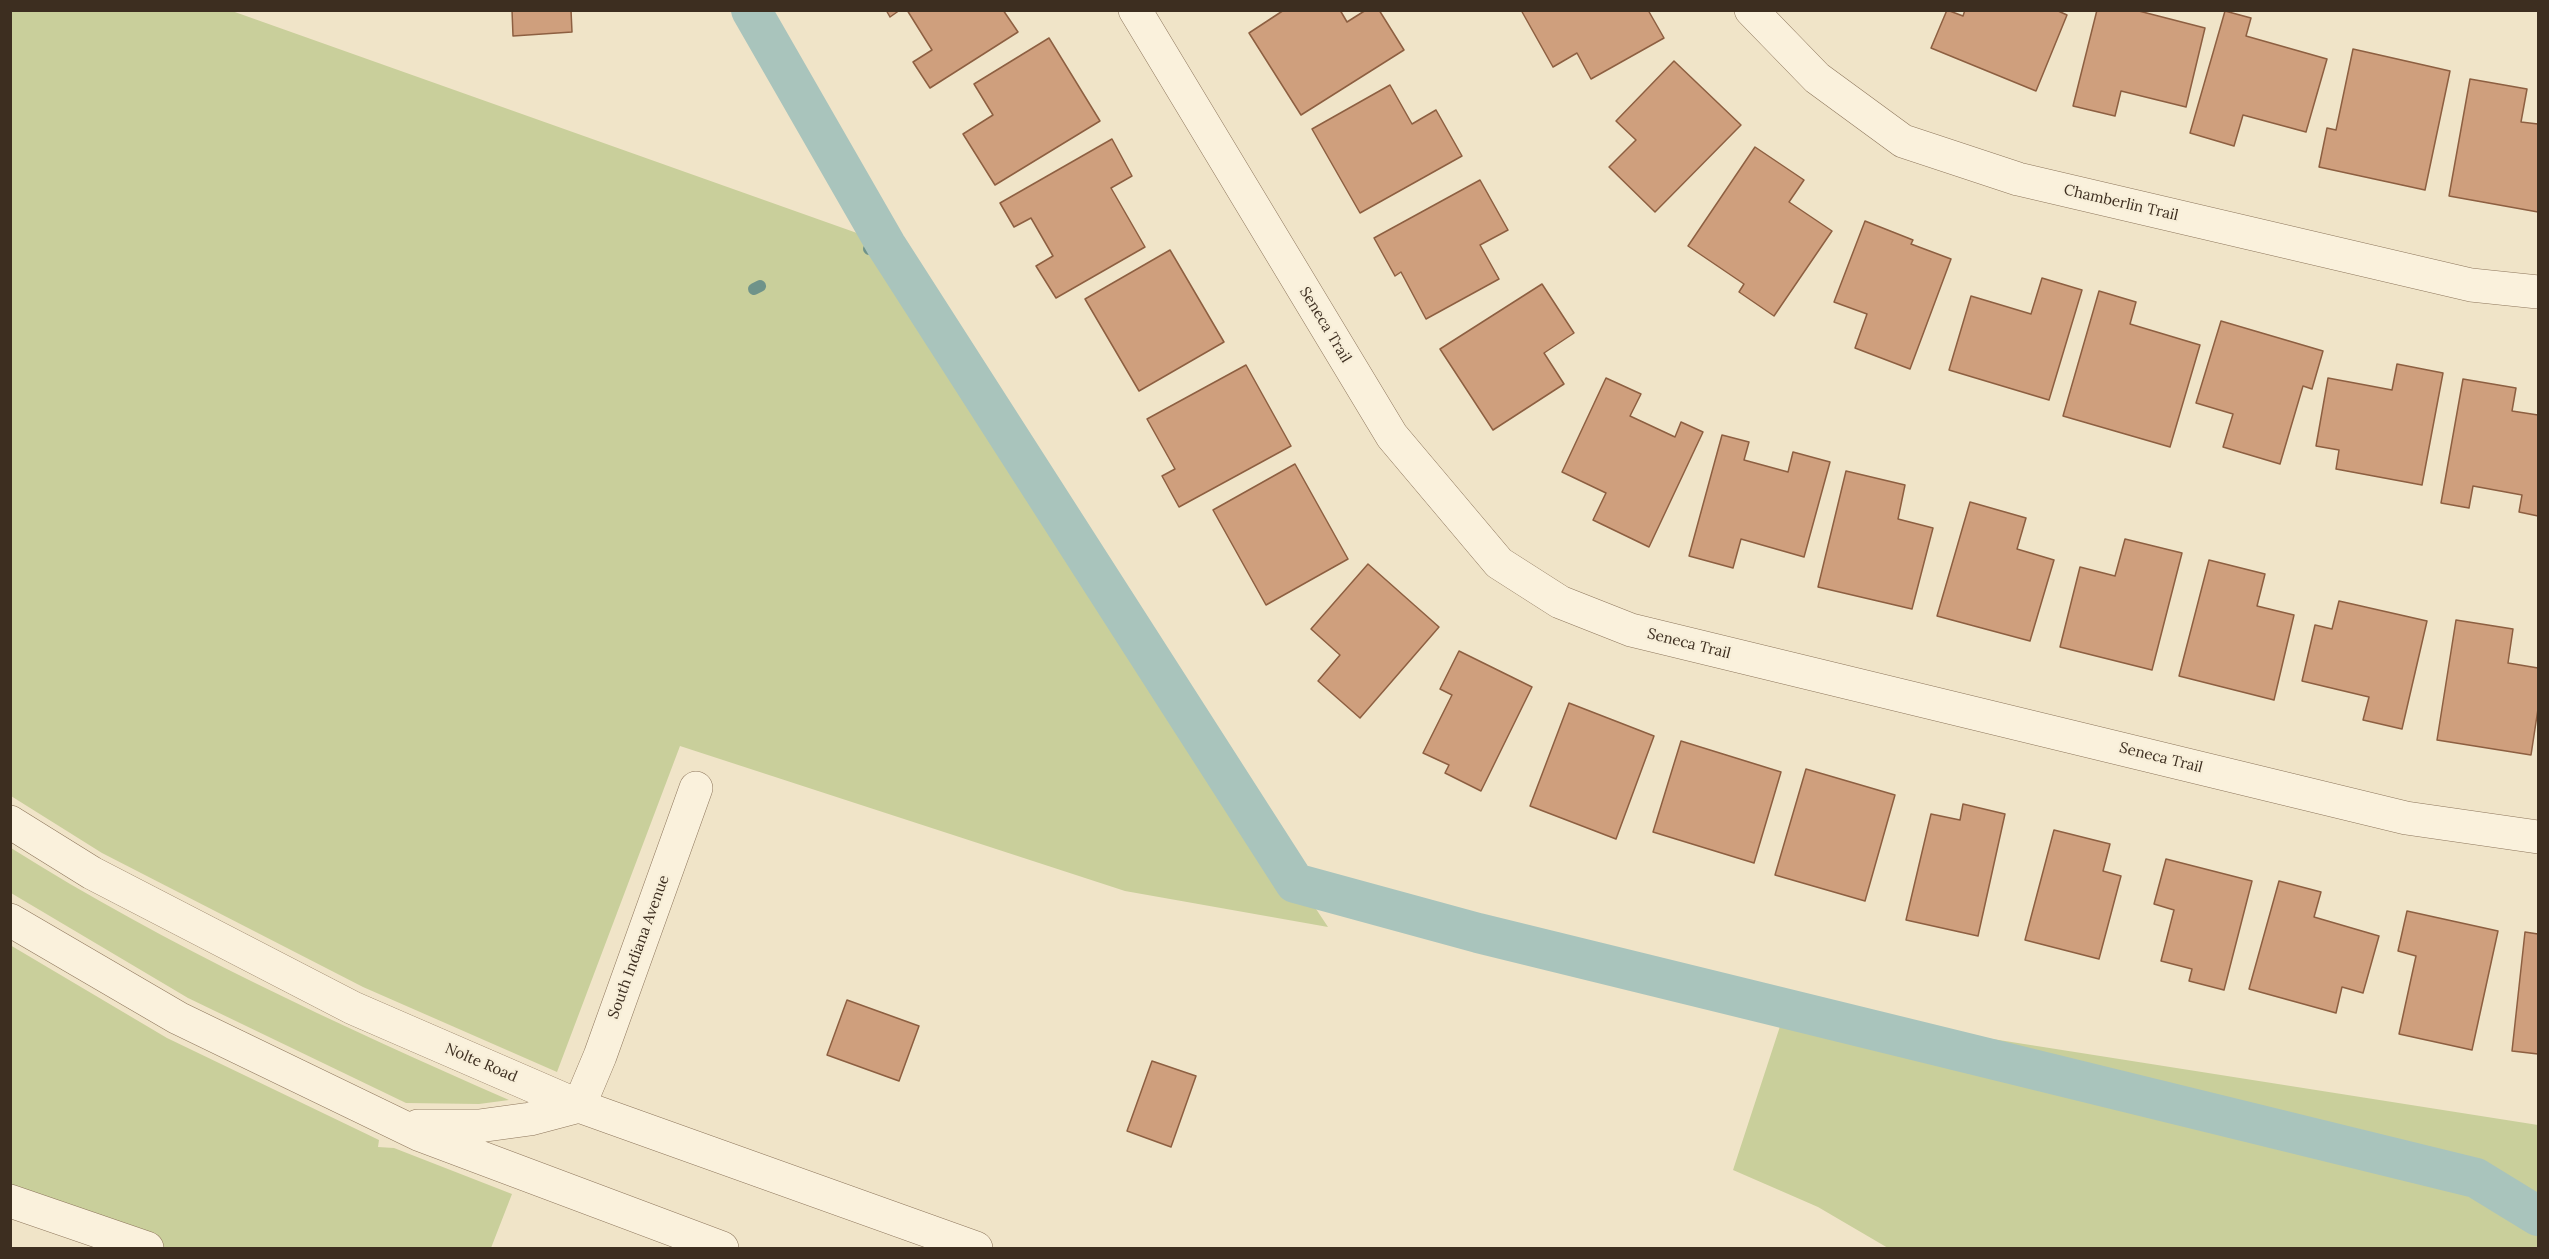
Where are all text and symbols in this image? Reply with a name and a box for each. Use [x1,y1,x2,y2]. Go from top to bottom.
street label: Chamberlin Trail [2062,181,2180,225]
street label: Seneca Trail [1295,284,1355,366]
street label: Seneca Trail [1645,625,1733,663]
street label: Seneca Trail [2117,739,2205,777]
street label: South Indiana Avenue [605,873,673,1021]
street label: Nolte Road [442,1040,520,1086]

